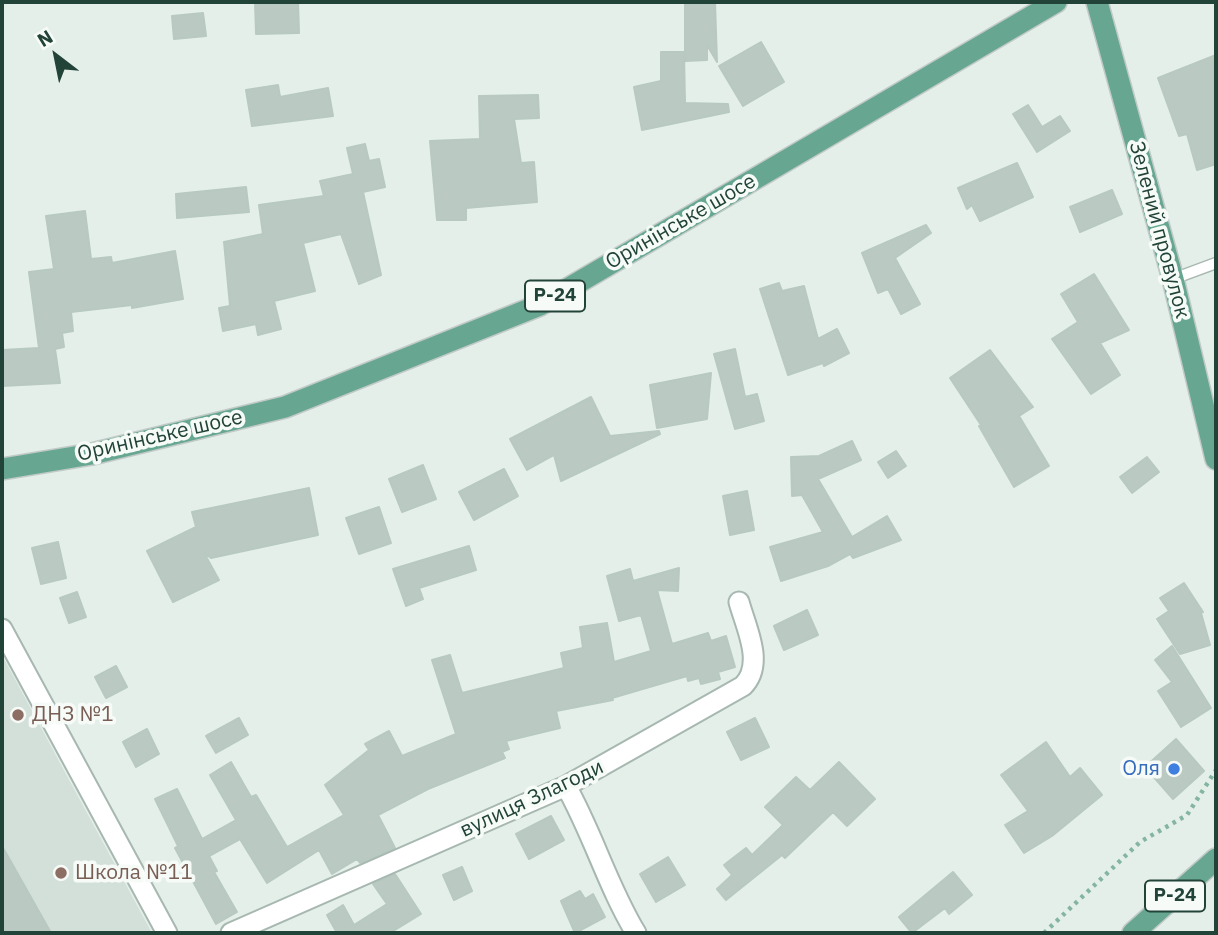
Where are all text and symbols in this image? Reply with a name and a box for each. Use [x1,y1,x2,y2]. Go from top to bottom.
north arrow [21,21,91,91]
text: N [33,24,57,52]
street label: Зелений провулок [1123,139,1195,321]
street label: Оринінське шосе [602,169,760,275]
road number: Р-24 [525,280,585,312]
street label: Оринінське шосе [75,405,245,467]
place label: ДНЗ №1 [32,702,114,728]
marker: ДНЗ №1 [10,707,26,723]
street label: вулиця Злагоди [456,755,608,843]
place label: Оля [1122,756,1160,782]
marker: Оля [1166,761,1182,777]
place label: Школа №11 [75,860,193,886]
marker: Школа №11 [53,865,69,881]
road number: Р-24 [1145,880,1205,912]

